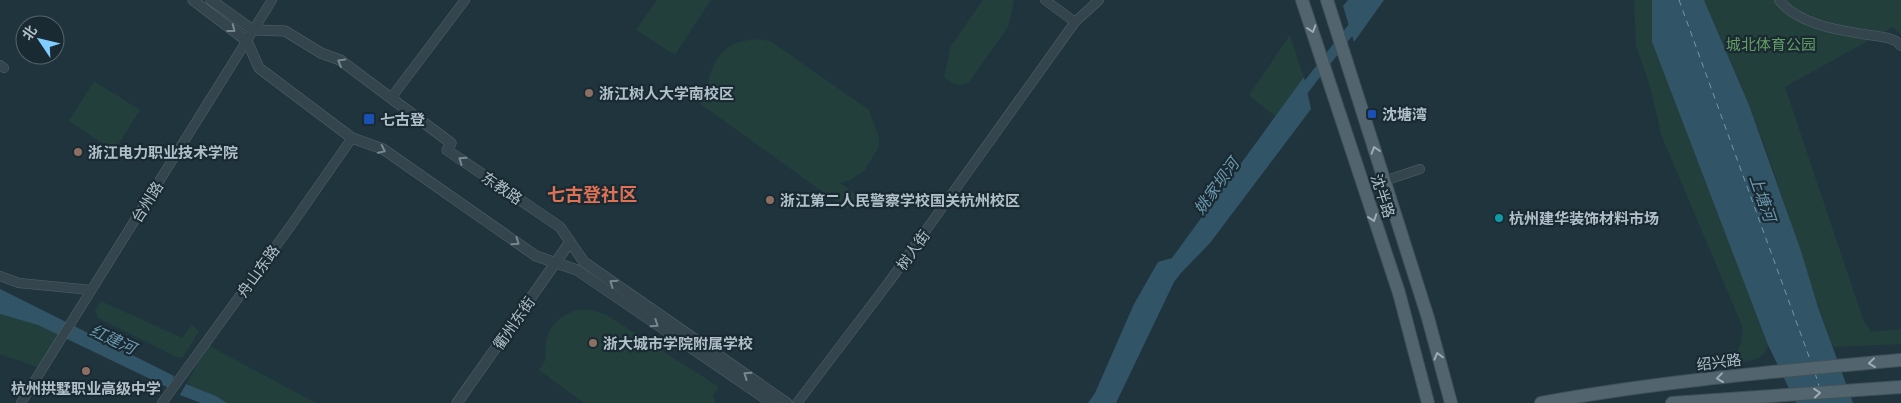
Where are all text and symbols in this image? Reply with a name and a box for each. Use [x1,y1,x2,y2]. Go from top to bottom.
north arrow [15,15,65,65]
text: 北 [19,22,40,43]
one-way arrow [226,24,235,32]
one-way arrow [1306,25,1316,33]
park label: 城北体育公园 [1726,36,1816,53]
one-way arrow [338,58,347,68]
place label: 浙江树人大学南校区 [599,85,734,102]
marker: 浙江树人大学南校区 [583,87,595,99]
place label: 沈塘湾 [1382,106,1427,123]
marker: 沈塘湾 [1366,108,1378,120]
place label: 七古登 [380,111,425,128]
marker: 七古登 [362,112,376,126]
place label: 浙江电力职业技术学院 [88,144,238,161]
one-way arrow [377,144,386,154]
marker: 浙江电力职业技术学院 [72,146,84,158]
one-way arrow [1370,147,1380,155]
water label: 姚家坝河 [1190,152,1244,217]
one-way arrow [458,157,467,166]
street label: 东教路 [479,168,525,208]
street label: 沈半路 [1368,172,1398,220]
water label: 上塘河 [1747,172,1780,226]
street label: 台州路 [128,178,166,226]
district label: 七古登社区 [547,184,637,204]
place label: 浙江第二人民警察学校国关杭州校区 [780,192,1020,209]
marker: 浙江第二人民警察学校国关杭州校区 [764,194,776,206]
place label: 杭州建华装饰材料市场 [1509,210,1659,227]
marker: 杭州建华装饰材料市场 [1493,212,1505,224]
one-way arrow [1367,213,1377,221]
street label: 树人街 [893,227,933,273]
one-way arrow [510,236,520,245]
street label: 舟山东路 [233,242,283,300]
one-way arrow [610,280,619,289]
street label: 衢州东街 [490,294,538,352]
one-way arrow [649,318,659,327]
water label: 红建河 [87,321,141,359]
place label: 浙大城市学院附属学校 [603,335,753,352]
marker: 浙大城市学院附属学校 [587,337,599,349]
one-way arrow [1433,351,1444,360]
street label: 绍兴路 [1696,351,1742,373]
one-way arrow [1868,357,1876,368]
marker: 杭州拱墅职业高级中学 [80,365,92,377]
one-way arrow [743,372,753,381]
one-way arrow [1715,372,1723,383]
place label: 杭州拱墅职业高级中学 [11,380,161,397]
one-way arrow [1813,388,1821,399]

